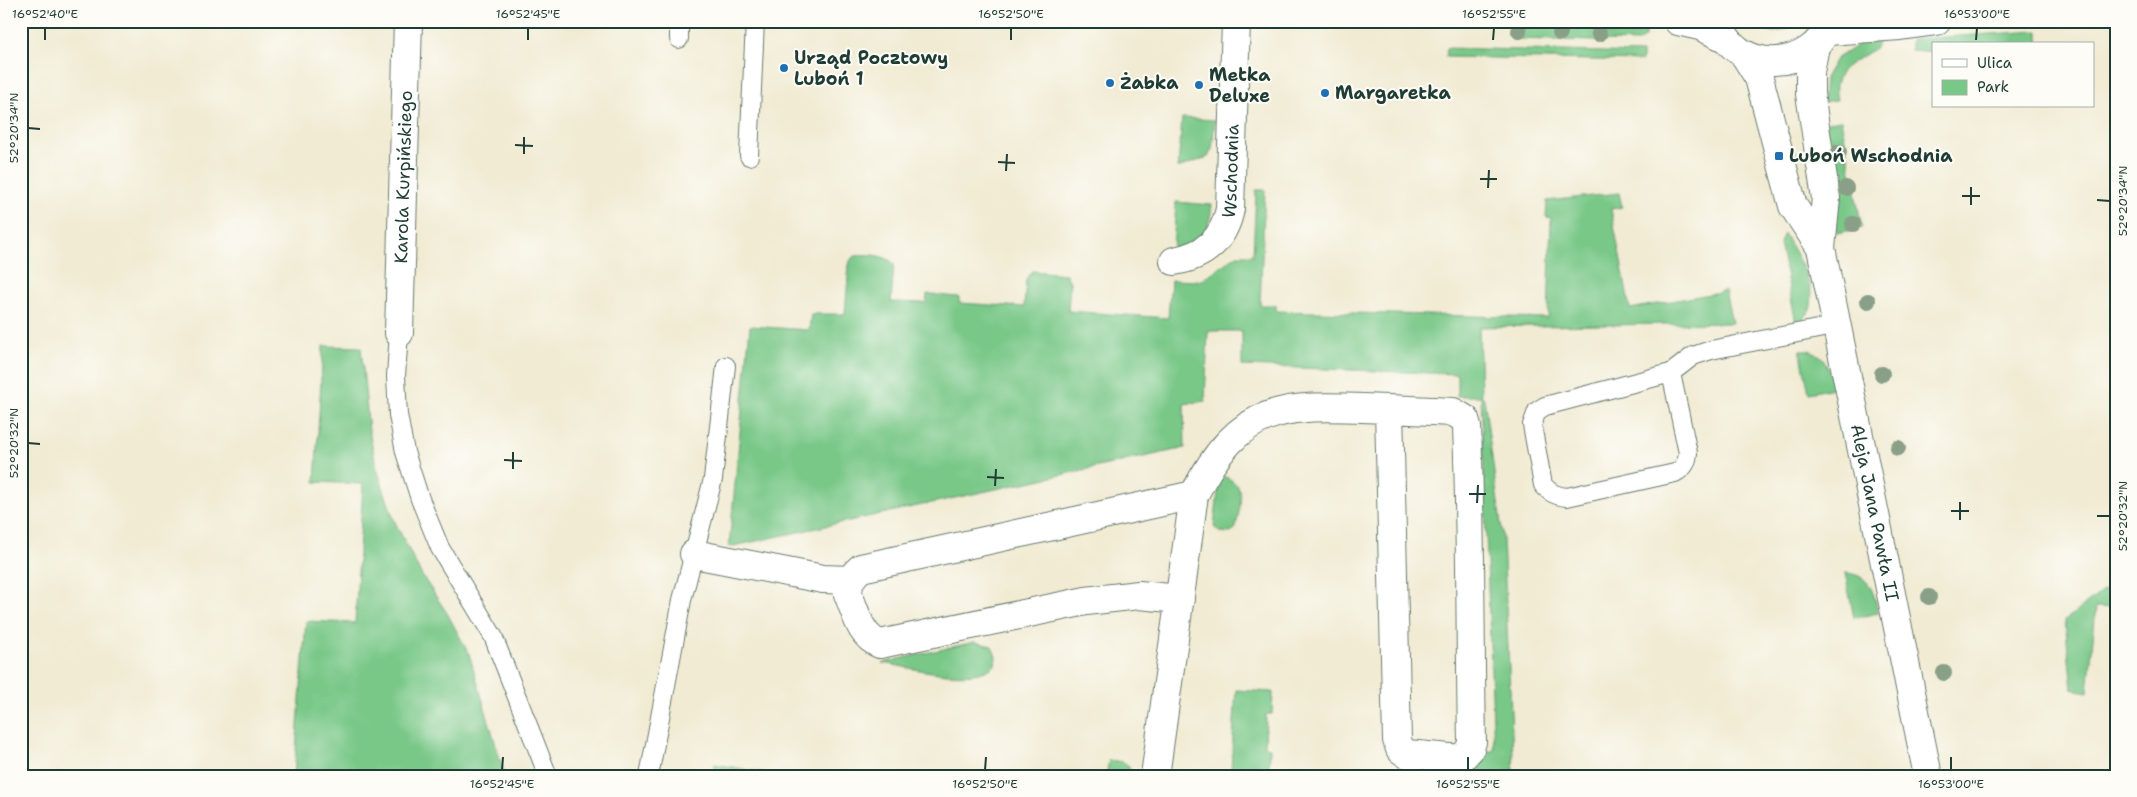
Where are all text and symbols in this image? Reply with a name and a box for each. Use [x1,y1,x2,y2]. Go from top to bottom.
text: 16°52'40"E [12,6,78,22]
text: 16°52'45"E [496,6,560,22]
text: 16°52'50"E [978,6,1044,22]
text: 16°52'55"E [1462,6,1526,22]
text: 16°53'00"E [1944,6,2010,22]
legend [1932,42,2094,108]
place label: Urząd Pocztowy Luboń 1 [794,46,948,91]
text: Ulica [1977,53,2013,73]
marker: Urząd Pocztowy Luboń 1 [778,62,790,74]
place label: Metka Deluxe [1209,63,1271,108]
place label: Żabka [1120,71,1179,95]
marker: Żabka [1104,77,1116,89]
text: Park [1977,77,2009,97]
marker: Metka Deluxe [1193,79,1205,91]
place label: Margaretka [1335,81,1451,105]
marker: Margaretka [1319,87,1331,99]
street label: Karola Kurpińskiego [389,90,418,264]
text: 52°20'34"N [6,93,22,163]
street label: Wschodnia [1216,124,1245,220]
place label: Luboń Wschodnia [1789,144,1953,168]
marker: Luboń Wschodnia [1773,150,1785,162]
text: 52°20'34"N [2115,166,2131,236]
text: 52°20'32"N [6,408,22,478]
street label: Aleja Jana Pawła II [1845,422,1904,603]
text: 52°20'32"N [2115,481,2131,551]
text: 16°52'45"E [470,776,534,792]
text: 16°52'50"E [952,776,1018,792]
text: 16°52'55"E [1436,776,1500,792]
text: 16°53'00"E [1918,776,1984,792]

